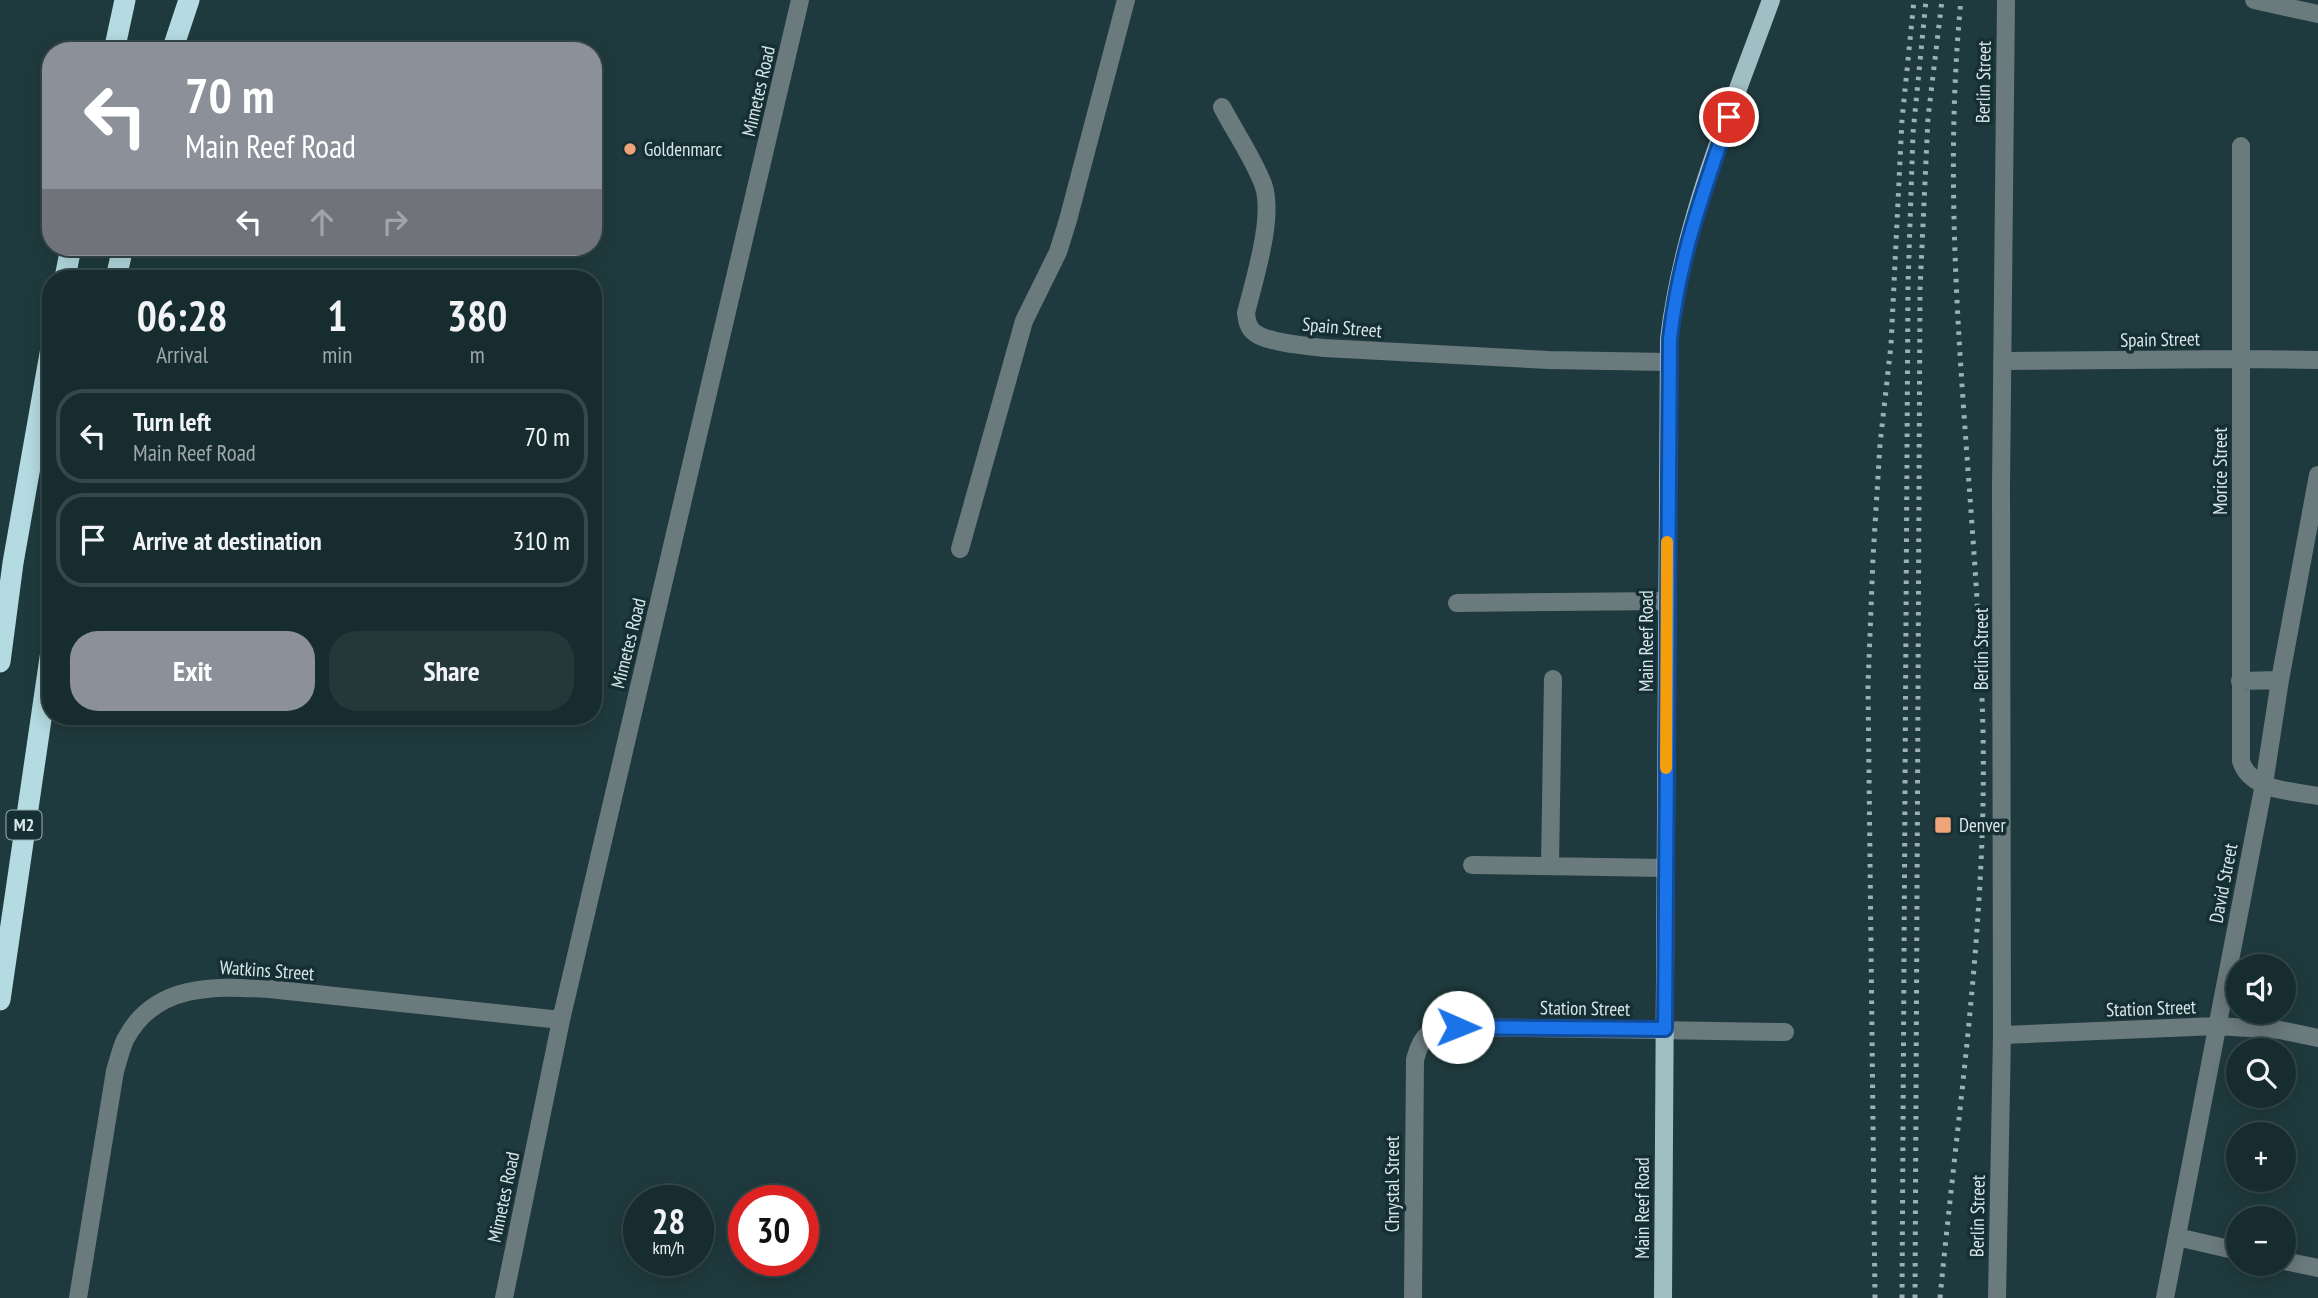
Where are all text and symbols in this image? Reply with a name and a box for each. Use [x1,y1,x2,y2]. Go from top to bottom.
street label: Berlin Street [1970,40,1996,123]
street label: Mimetes Road [736,43,780,139]
text: 70 m [185,63,274,127]
icon: left [70,70,161,161]
pin [1699,87,1759,147]
icon: arrive [1710,98,1748,136]
text: Main Reef Road [185,125,356,167]
place label: Goldenmarc [644,137,723,161]
marker: Goldenmarc [622,141,638,157]
icon: left [230,203,268,241]
icon: ahead [303,203,341,241]
icon: right [376,203,414,241]
text: 06:28 [137,288,228,343]
text: 1 [327,288,347,343]
text: 380 [447,288,507,343]
street label: Spain Street [1301,312,1384,342]
street label: Spain Street [2120,326,2201,352]
text: Arrival [156,340,208,369]
text: min [322,340,352,369]
text: m [470,340,485,369]
text: Turn left [133,405,211,438]
icon: left [74,417,112,455]
text: 70 m [524,420,570,453]
street label: Morice Street [2208,427,2232,515]
text: Main Reef Road [133,438,256,467]
icon: arrive [74,521,112,559]
text: Arrive at destination [133,524,322,557]
text: 310 m [512,524,570,557]
street label: Main Reef Road [1634,590,1658,692]
street label: Mimetes Road [605,595,651,691]
street label: Berlin Street [1969,607,1993,690]
button: Exit [70,631,315,711]
button: Share [329,631,574,711]
road number: M2 [6,810,42,840]
place label: Denver [1959,813,2006,837]
marker: Denver [1933,815,1953,835]
street label: David Street [2204,840,2243,925]
map controls [2226,954,2296,1276]
button: sound [2226,954,2296,1024]
street label: Watkins Street [219,955,316,985]
position arrow [1421,990,1495,1064]
street label: Station Street [2105,994,2197,1022]
street label: Station Street [1540,995,1631,1021]
button: search [2226,1038,2296,1108]
button: + [2226,1122,2296,1192]
street label: Chrystal Street [1380,1135,1404,1232]
street label: Mimetes Road [482,1149,524,1245]
street label: Main Reef Road [1630,1157,1654,1259]
street label: Berlin Street [1964,1174,1990,1257]
speed limit sign: 30 [728,1185,819,1276]
text: 28 [652,1198,685,1244]
button: − [2226,1206,2296,1276]
text: km/h [653,1236,684,1259]

